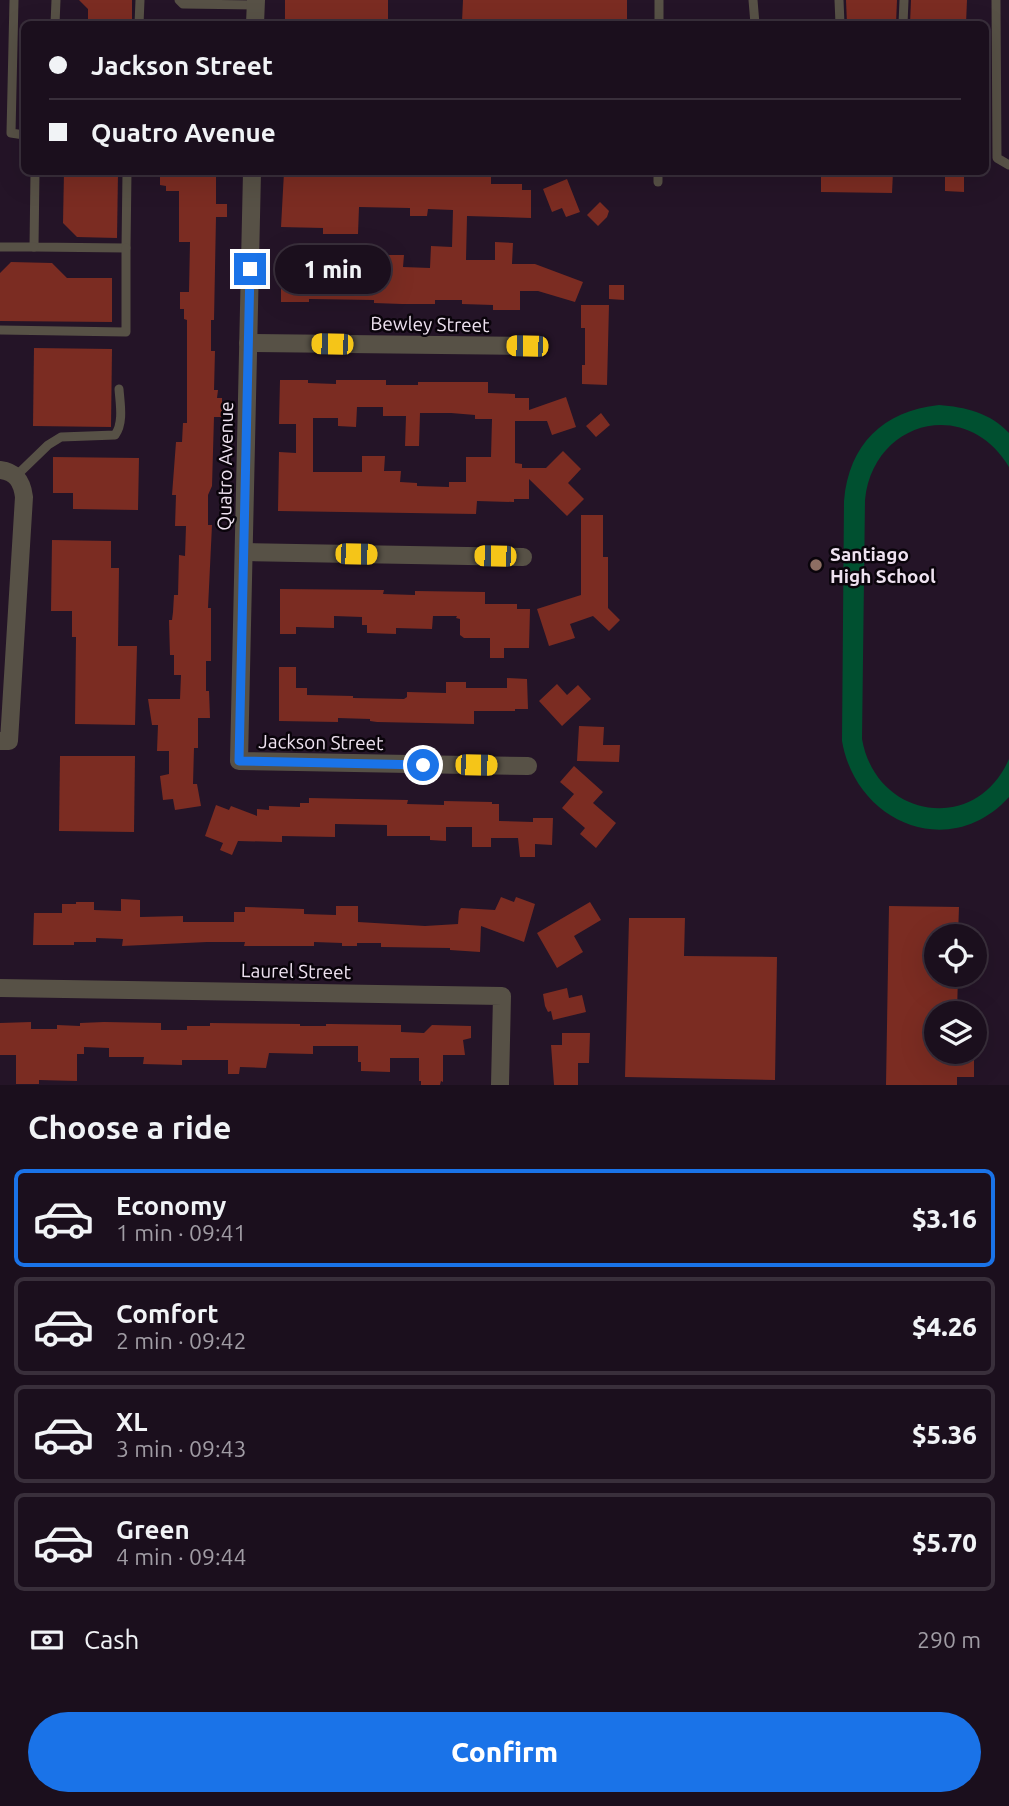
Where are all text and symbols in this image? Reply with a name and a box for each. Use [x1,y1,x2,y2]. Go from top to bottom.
text: Jackson Street [91,51,273,80]
text: Quatro Avenue [91,118,276,147]
callout: 1 min [274,244,390,294]
route end [234,253,266,285]
text: 1 min [304,257,362,282]
street label: Bewley Street [370,312,490,336]
car [311,333,354,355]
car [506,335,549,357]
street label: Quatro Avenue [213,401,237,531]
car [335,543,378,565]
place label: Santiago High School [830,543,936,587]
car [474,545,517,567]
marker: Santiago High School [808,557,824,573]
street label: Jackson Street [258,730,384,754]
route start [407,749,439,781]
car [455,754,498,776]
map controls [924,924,987,1064]
button: locate [924,924,987,987]
street label: Laurel Street [241,959,352,983]
button: layers [924,1001,987,1064]
text: Choose a ride [28,1109,231,1145]
icon: car [32,1187,95,1250]
text: Economy [116,1191,226,1220]
text: $3.16 [912,1204,977,1233]
text: 1 min · 09:41 [116,1220,247,1245]
icon: car [32,1295,95,1358]
text: Comfort [116,1299,219,1328]
text: $4.26 [912,1312,977,1341]
text: 2 min · 09:42 [116,1328,247,1353]
icon: car [32,1403,95,1466]
text: XL [116,1407,147,1436]
text: $5.36 [912,1420,977,1449]
text: 3 min · 09:43 [116,1436,247,1461]
icon: car [32,1511,95,1574]
text: Green [116,1515,190,1544]
text: $5.70 [912,1528,977,1557]
text: 4 min · 09:44 [116,1544,247,1569]
icon: cash [28,1621,66,1659]
text: Cash [84,1625,139,1654]
text: 290 m [917,1627,981,1652]
button: Confirm [28,1712,981,1792]

